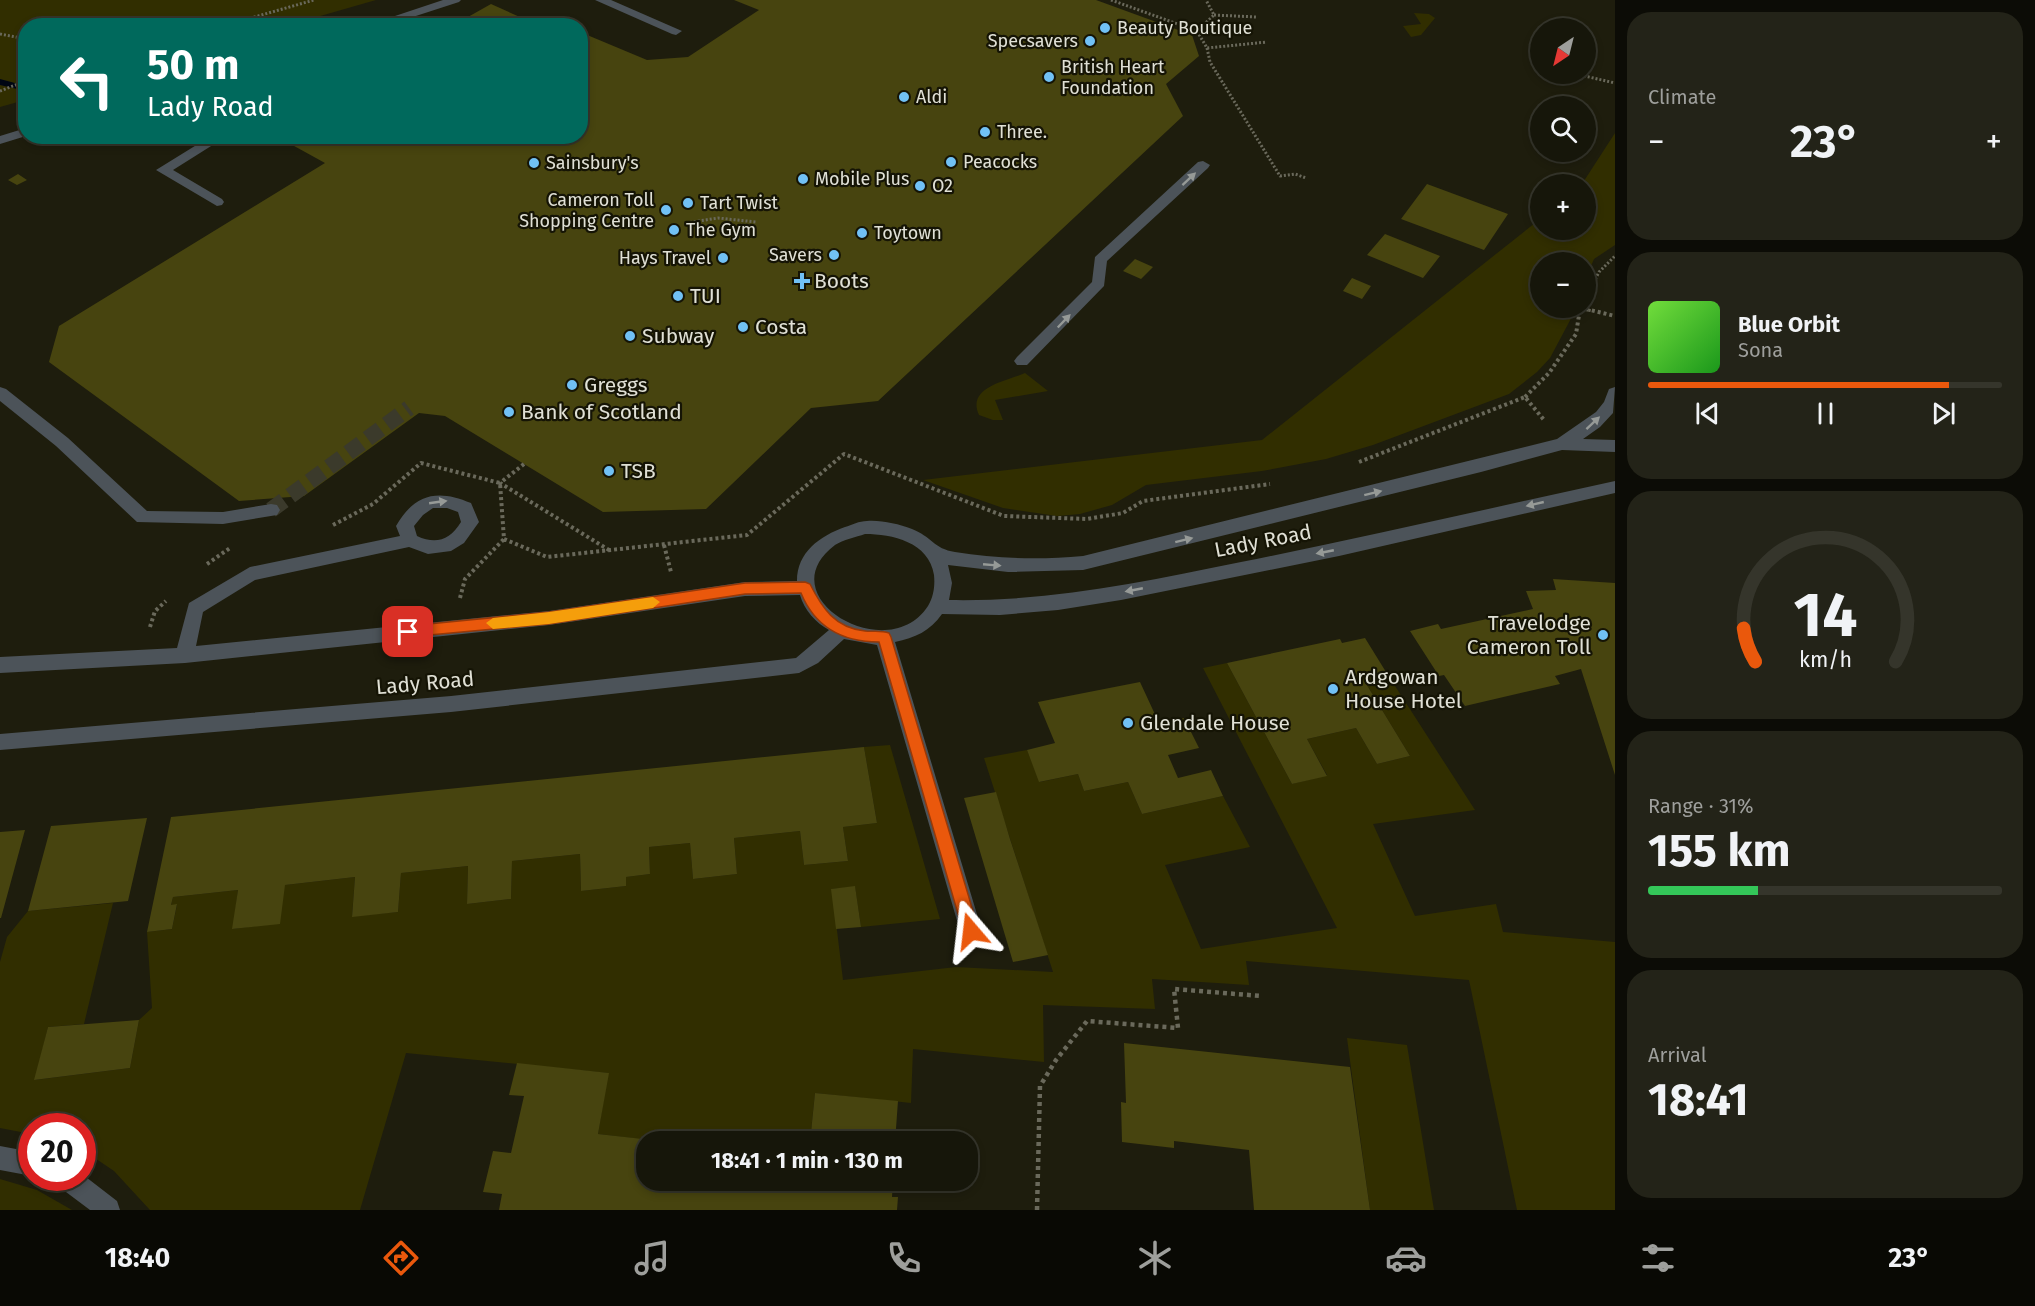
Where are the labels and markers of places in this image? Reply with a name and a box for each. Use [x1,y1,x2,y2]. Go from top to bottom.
place label: Beauty Boutique [1117,17,1252,39]
marker: Beauty Boutique [1098,21,1112,35]
place label: Specsavers [988,30,1078,52]
marker: Specsavers [1083,34,1097,48]
place label: British Heart Foundation [1061,56,1165,99]
marker: British Heart Foundation [1042,70,1056,84]
place label: Aldi [916,86,947,108]
marker: Aldi [897,90,911,104]
place label: Three. [997,121,1047,143]
marker: Three. [978,125,992,139]
place label: Peacocks [963,151,1037,173]
place label: Sainsbury's [546,152,639,174]
marker: Peacocks [944,155,958,169]
marker: Sainsbury's [527,156,541,170]
place label: Mobile Plus [815,168,909,190]
marker: Mobile Plus [796,172,810,186]
place label: O2 [932,175,953,197]
marker: O2 [913,179,927,193]
place label: Cameron Toll Shopping Centre [519,189,654,232]
place label: Tart Twist [700,192,779,214]
marker: Tart Twist [681,196,695,210]
marker: Cameron Toll Shopping Centre [659,203,673,217]
place label: The Gym [686,219,756,241]
place label: Toytown [874,222,942,244]
marker: The Gym [667,223,681,237]
marker: Toytown [855,226,869,240]
place label: Savers [769,244,822,266]
place label: Hays Travel [619,247,711,269]
marker: Savers [827,248,841,262]
marker: Hays Travel [716,251,730,265]
place label: Boots [814,268,869,294]
marker: Boots [795,274,809,288]
place label: TUI [690,283,721,309]
marker: TUI [671,289,685,303]
place label: Costa [755,314,807,340]
marker: Costa [736,320,750,334]
place label: Subway [642,323,715,349]
marker: Subway [623,329,637,343]
place label: Greggs [584,372,648,398]
marker: Greggs [565,378,579,392]
place label: Bank of Scotland [521,399,682,425]
marker: Bank of Scotland [502,405,516,419]
place label: TSB [621,458,656,484]
marker: TSB [602,464,616,478]
pin [382,606,433,657]
place label: Travelodge Cameron Toll [1467,610,1591,660]
marker: Travelodge Cameron Toll [1596,628,1610,642]
place label: Ardgowan House Hotel [1345,664,1462,714]
marker: Ardgowan House Hotel [1326,682,1340,696]
place label: Glendale House [1140,710,1290,736]
marker: Glendale House [1121,716,1135,730]

